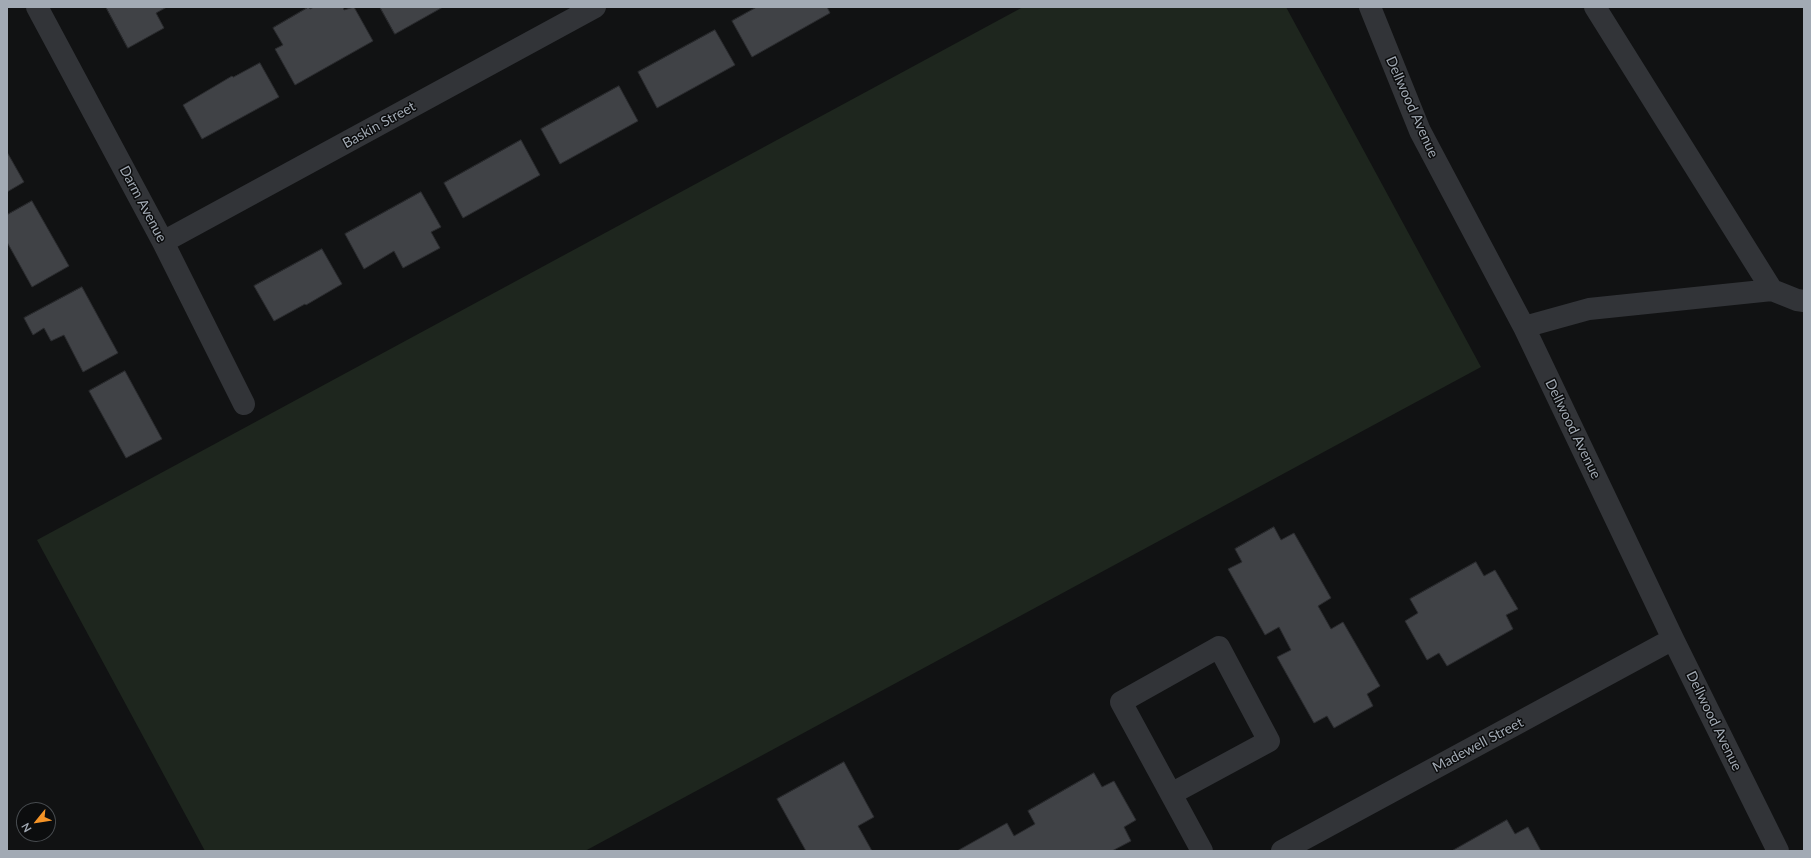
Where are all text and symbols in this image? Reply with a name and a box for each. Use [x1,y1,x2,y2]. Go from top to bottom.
street label: Dellwood Avenue [1382,54,1442,160]
street label: Baskin Street [340,98,418,152]
street label: Darm Avenue [116,163,170,245]
street label: Dellwood Avenue [1542,376,1604,482]
street label: Dellwood Avenue [1683,668,1745,774]
street label: Madewell Street [1430,714,1526,776]
north arrow [16,802,56,842]
text: N [18,821,34,835]

